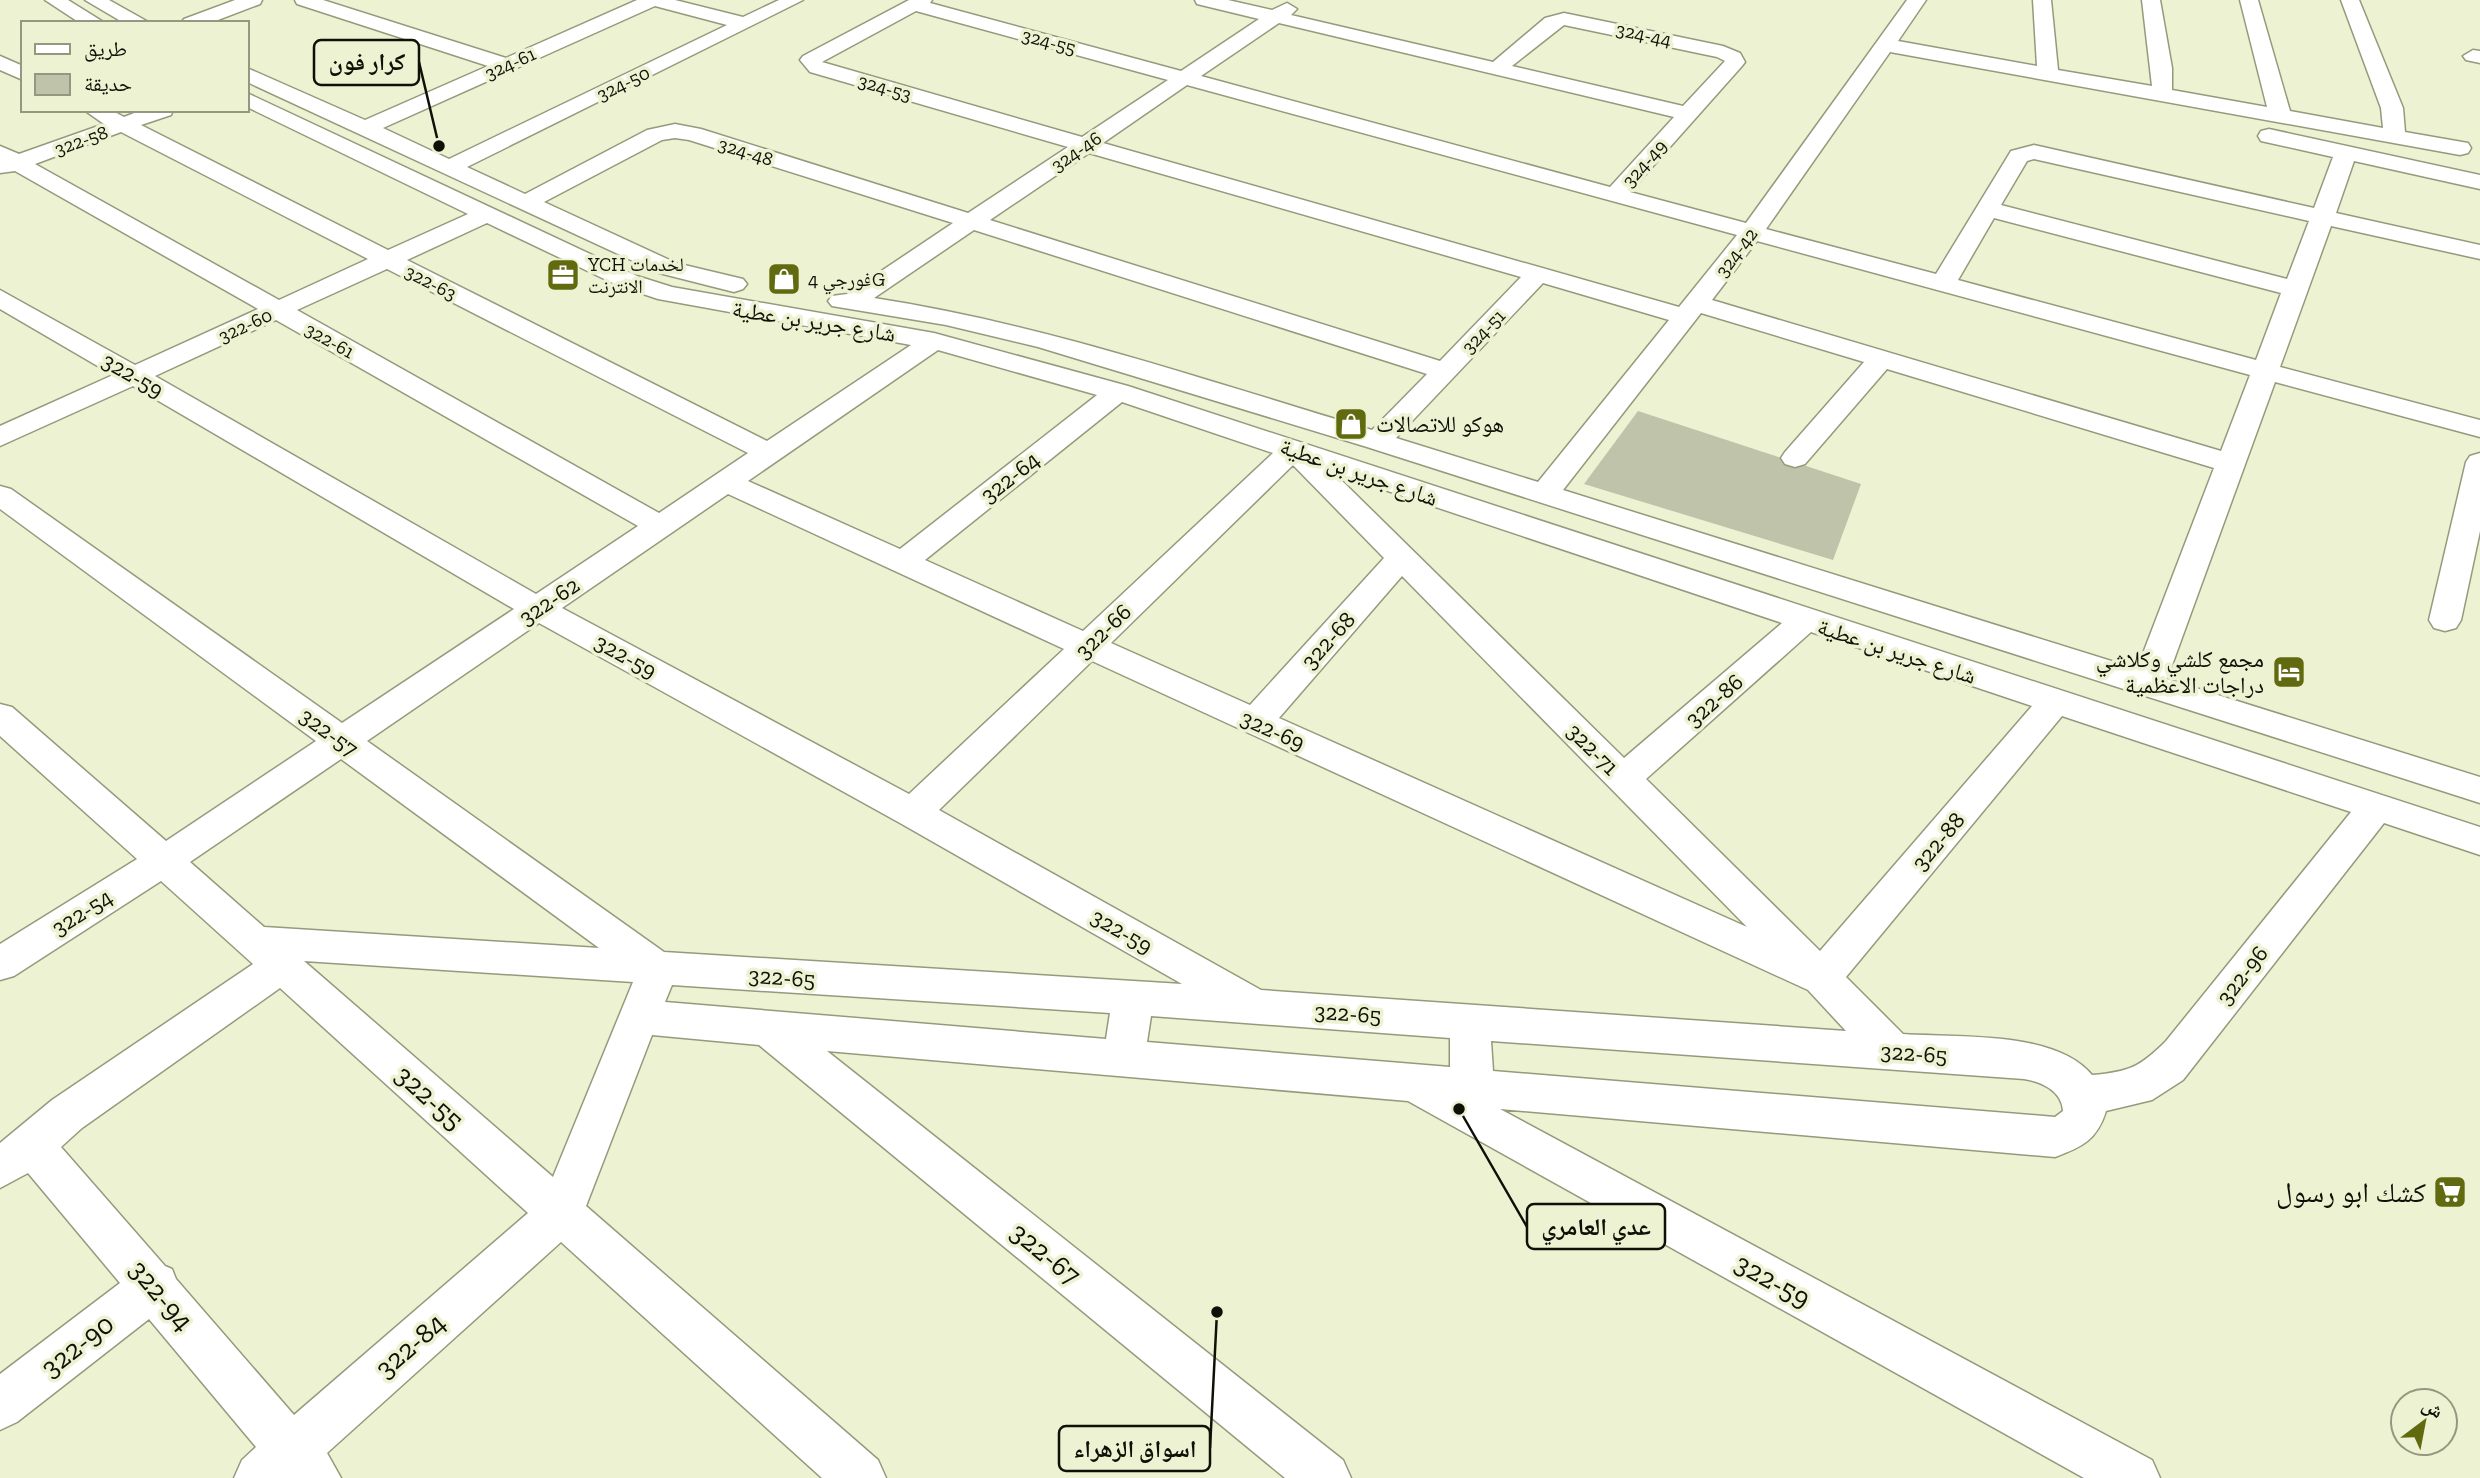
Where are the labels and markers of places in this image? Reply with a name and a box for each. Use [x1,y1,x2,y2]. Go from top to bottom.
callout: كرار فون [314,40,419,85]
place label: YCH لخدمات الانترنت [587,253,684,298]
office icon: YCH لخدمات الانترنت [544,256,582,294]
shop icon: فورجي 4G [765,260,803,298]
place label: فورجي 4G [808,268,885,295]
shop icon: هوكو للاتصالات [1332,405,1370,443]
place label: هوكو للاتصالات [1376,410,1504,438]
place label: مجمع كلشي وكلاشي دراجات الاعظمية [2096,645,2264,699]
hotel icon: مجمع كلشي وكلاشي دراجات الاعظمية [2270,653,2308,691]
supermarket icon: كشك ابو رسول [2431,1173,2469,1211]
place label: كشك ابو رسول [2276,1176,2426,1209]
callout: عدي العامري [1527,1204,1665,1249]
callout: اسواق الزهراء [1059,1426,1210,1471]

